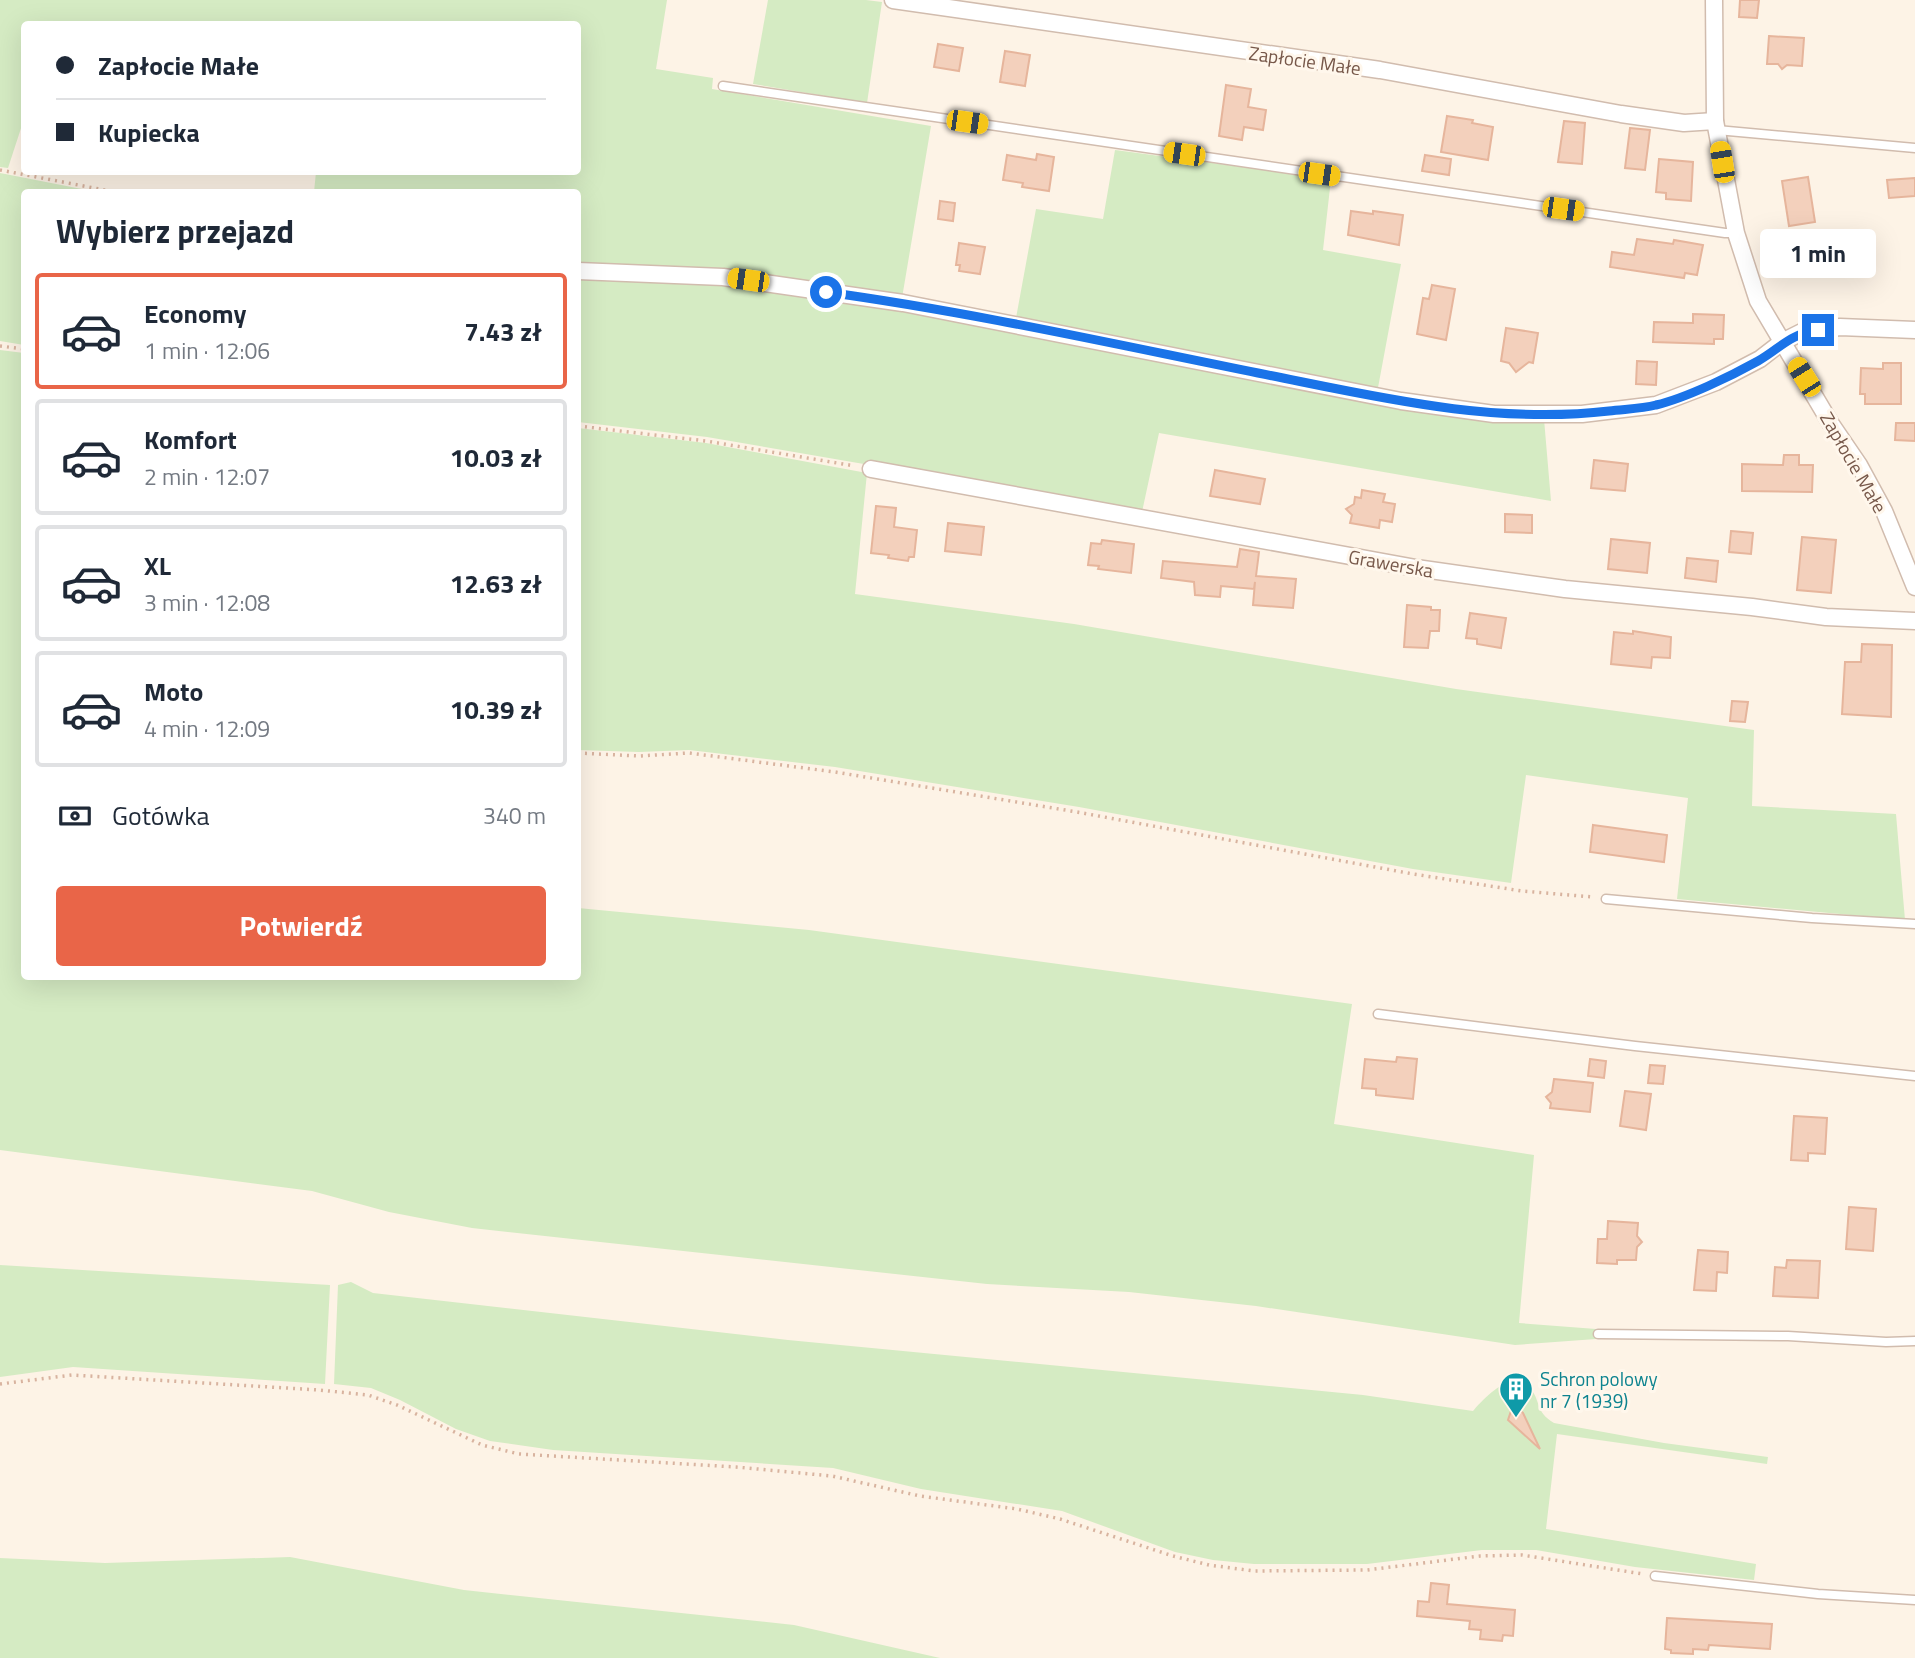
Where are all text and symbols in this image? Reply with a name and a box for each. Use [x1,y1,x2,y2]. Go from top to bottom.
street label: Zapłocie Małe [1247,38,1363,82]
text: Zapłocie Małe [98,46,259,85]
car [945,109,990,135]
text: Kupiecka [98,113,200,152]
car [1709,140,1736,184]
car [1162,141,1207,167]
car [1297,161,1342,187]
car [1541,196,1586,222]
text: Wybierz przejazd [56,207,294,255]
callout: 1 min [1760,229,1876,278]
text: 1 min [1790,236,1846,271]
car [726,267,771,293]
route start [810,276,842,308]
text: Economy [144,294,246,333]
icon: car [60,300,123,363]
text: 7.43 zł [464,312,542,351]
route end [1802,314,1834,346]
text: 1 min · 12:06 [144,333,270,368]
car [1784,354,1825,400]
street label: Zapłocie Małe [1813,406,1895,518]
text: Komfort [144,420,237,459]
icon: car [60,426,123,489]
text: 10.03 zł [450,438,542,477]
text: 2 min · 12:07 [144,459,270,494]
street label: Grawerska [1346,541,1436,585]
text: XL [144,546,171,585]
icon: car [60,552,123,615]
text: 12.63 zł [450,564,542,603]
text: 3 min · 12:08 [144,585,270,620]
text: Moto [144,672,203,711]
icon: car [60,678,123,741]
text: 10.39 zł [450,690,542,729]
text: 4 min · 12:09 [144,711,270,746]
text: Gotówka [112,796,210,835]
icon: cash [56,797,94,835]
text: 340 m [483,798,546,833]
button: Potwierdź [56,886,546,966]
place label: Schron polowy nr 7 (1939) [1540,1364,1658,1415]
building icon: Schron polowy nr 7 (1939) [1497,1370,1535,1419]

